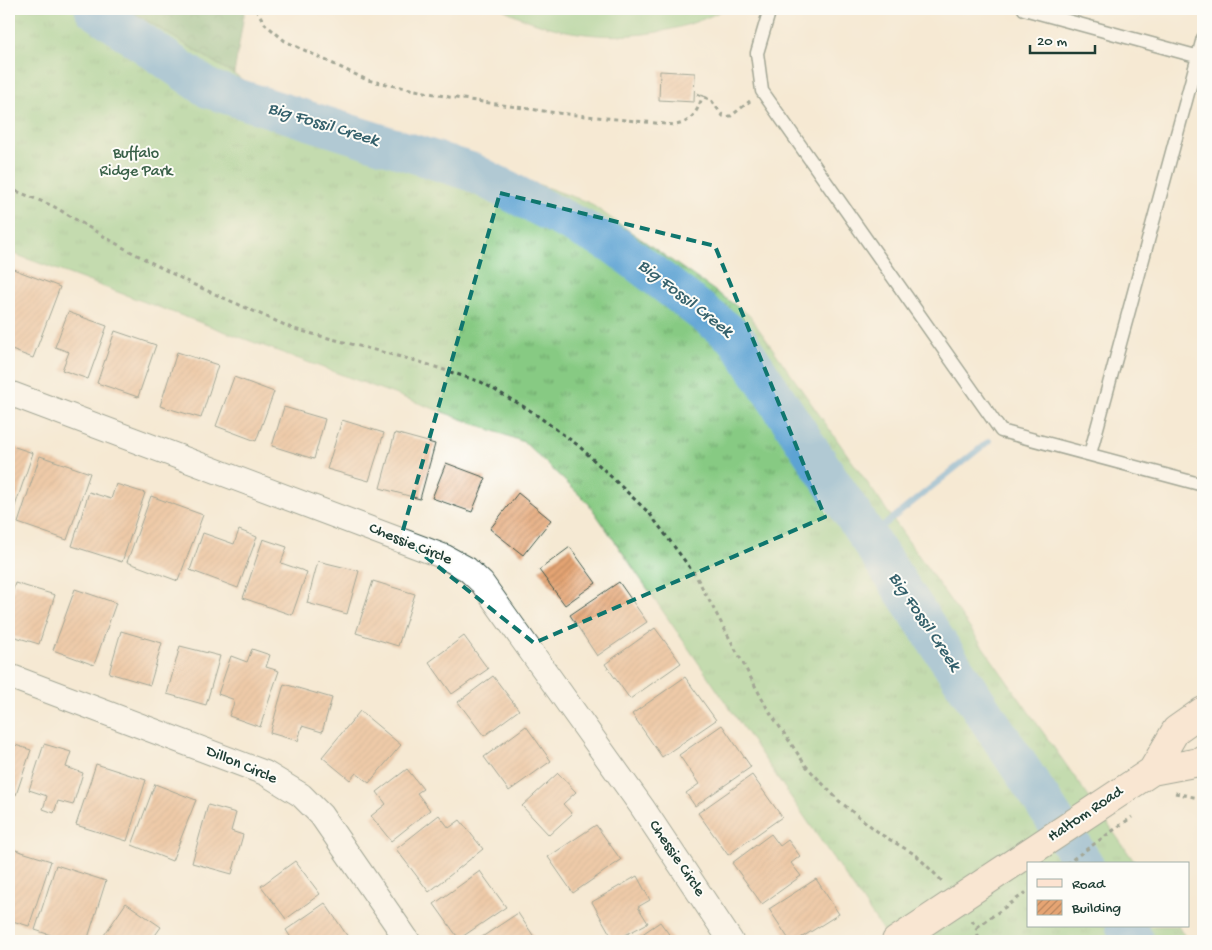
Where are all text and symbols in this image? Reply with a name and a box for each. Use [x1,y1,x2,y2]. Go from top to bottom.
scale bar [1030,22,1094,54]
text: 20 m [1037,33,1067,51]
water label: Big Fossil Creek [265,98,383,152]
park label: Buffalo Ridge Park [100,145,174,182]
water label: Big Fossil Creek [634,256,738,344]
street label: Chessie Circle [366,520,455,571]
water label: Big Fossil Creek [883,569,966,677]
street label: Dillon Circle [202,742,280,790]
street label: Haltom Road [1045,782,1129,847]
street label: Chessie Circle [644,817,709,901]
legend [1027,862,1190,928]
text: Road [1072,876,1106,894]
text: Building [1071,900,1121,918]

